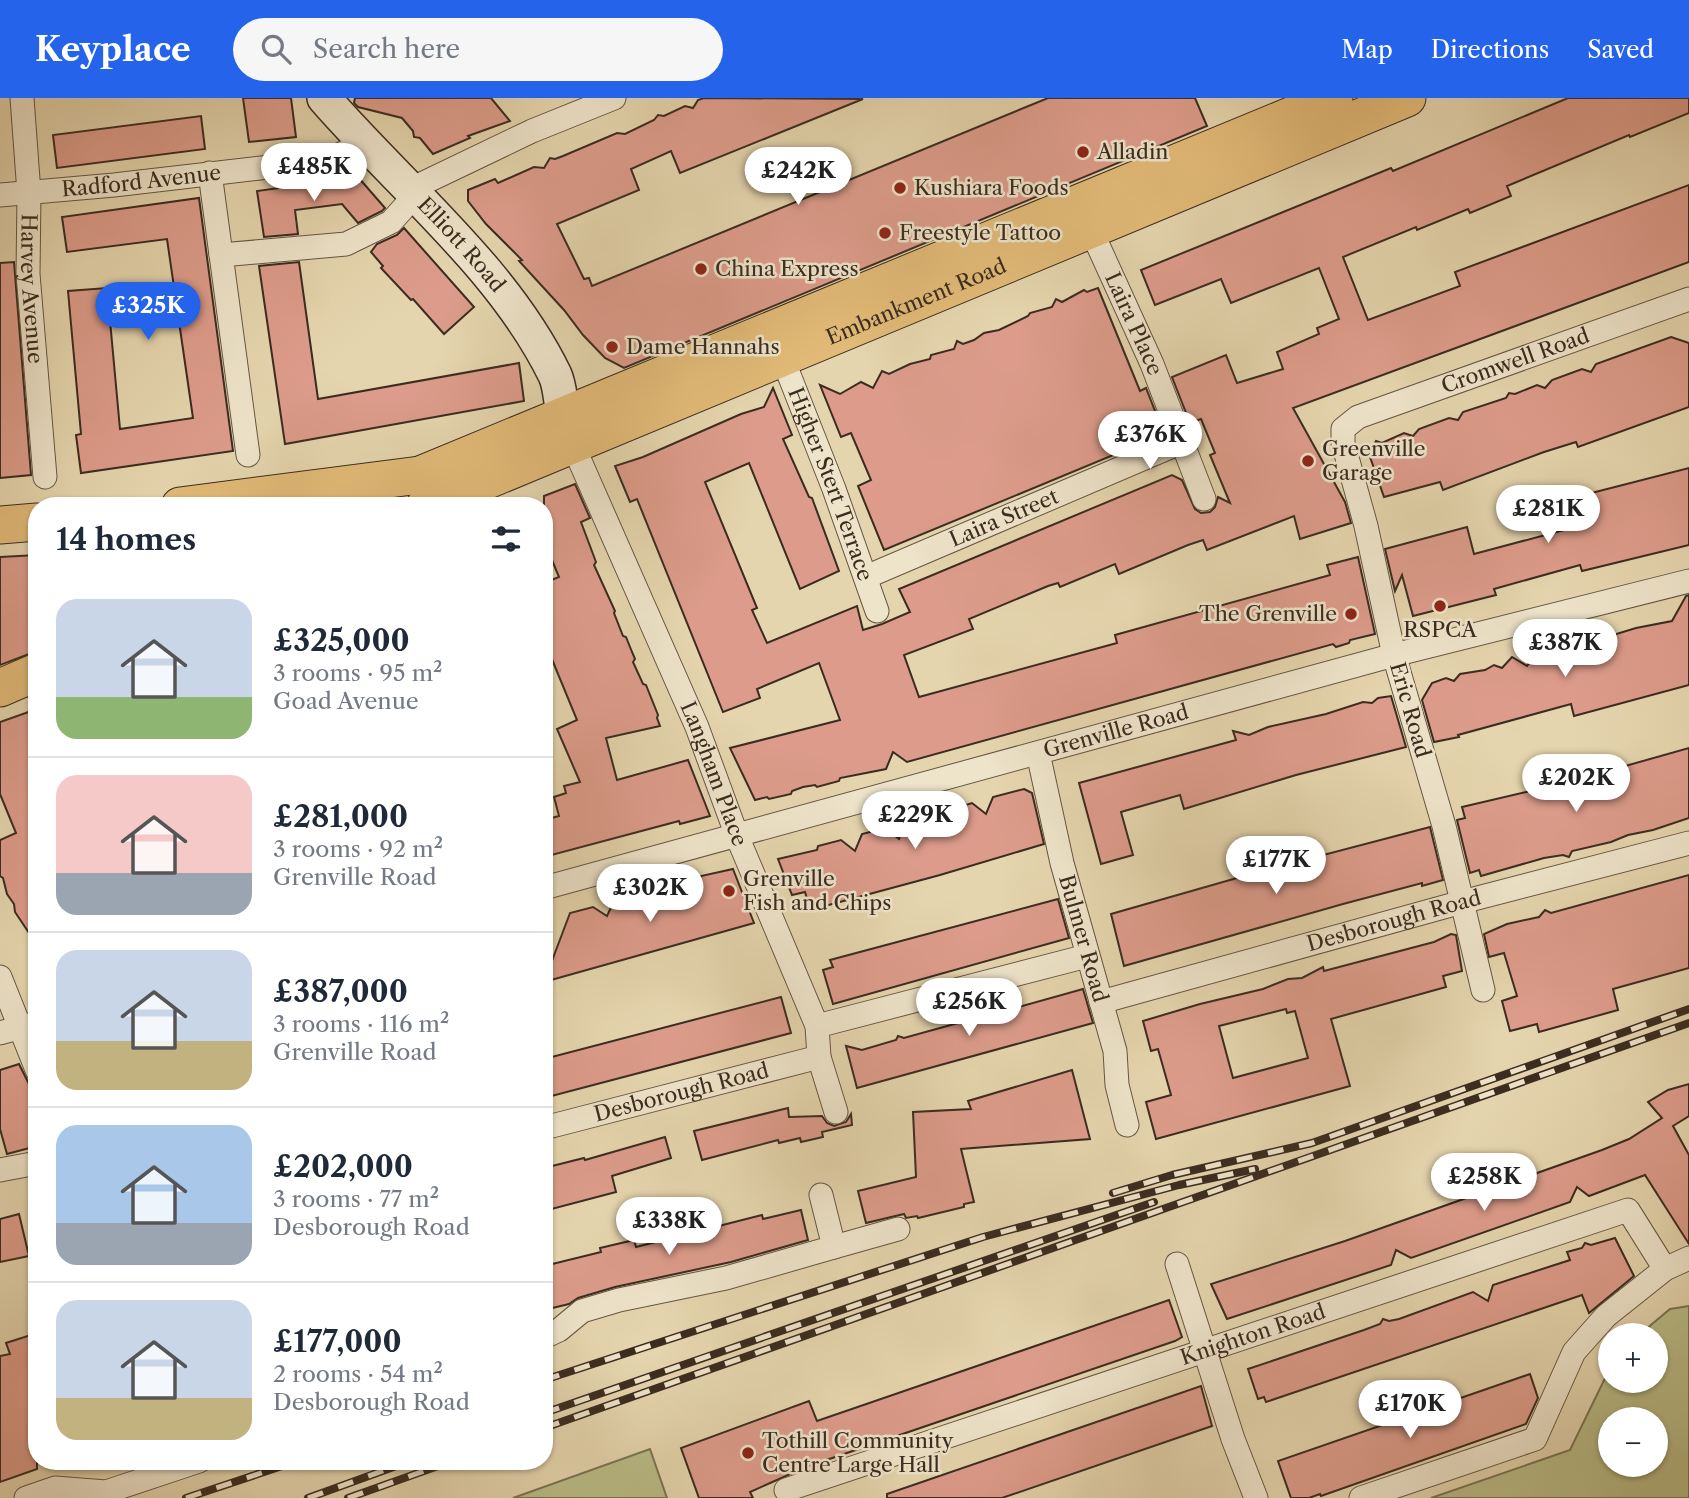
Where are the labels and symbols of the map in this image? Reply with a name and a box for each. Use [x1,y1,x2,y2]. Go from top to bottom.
place label: Alladin [1096,139,1168,164]
pin: £485K [265,144,363,203]
marker: Alladin [1075,144,1091,160]
pin: £242K [749,148,847,207]
street label: Radford Avenue [61,160,222,202]
place label: Kushiara Foods [914,175,1069,200]
marker: Kushiara Foods [892,180,908,196]
street label: Elliott Road [413,192,511,297]
street label: Harvey Avenue [16,213,48,365]
place label: Freestyle Tattoo [899,220,1061,245]
marker: Freestyle Tattoo [877,225,893,241]
street label: Embankment Road [822,253,1010,350]
place label: China Express [715,256,859,281]
marker: China Express [693,261,709,277]
street label: Laira Place [1100,268,1168,379]
pin: £325K [99,282,197,342]
street label: Cromwell Road [1438,323,1593,398]
place label: Dame Hannahs [626,334,780,359]
marker: Dame Hannahs [604,339,620,355]
street label: Higher Stert Terrace [783,384,878,584]
pin: £376K [1101,412,1199,471]
place label: Greenville Garage [1322,436,1426,485]
marker: Greenville Garage [1300,453,1316,469]
street label: Laira Street [945,483,1063,552]
pin: £281K [1499,486,1597,545]
marker: RSPCA [1432,598,1448,614]
place label: The Grenville [1199,601,1337,626]
marker: The Grenville [1343,606,1359,622]
place label: RSPCA [1403,617,1477,642]
pin: £387K [1516,620,1614,679]
street label: Eric Road [1385,659,1436,761]
street label: Langham Place [675,697,753,850]
street label: Grenville Road [1040,699,1191,763]
pin: £202K [1527,754,1625,814]
pin: £229K [866,792,964,851]
pin: £177K [1227,836,1325,896]
pin: £302K [601,864,699,924]
place label: Grenville Fish and Chips [743,866,891,915]
street label: Bulmer Road [1054,872,1114,1005]
marker: Grenville Fish and Chips [721,883,737,899]
street label: Desborough Road [1304,885,1484,956]
pin: £256K [920,978,1018,1038]
street label: Desborough Road [591,1057,772,1127]
pin: £258K [1435,1154,1533,1213]
pin: £338K [620,1198,718,1257]
street label: Knighton Road [1177,1298,1329,1370]
pin: £170K [1361,1380,1459,1440]
place label: Tothill Community Centre Large Hall [762,1428,954,1477]
marker: Tothill Community Centre Large Hall [740,1445,756,1461]

